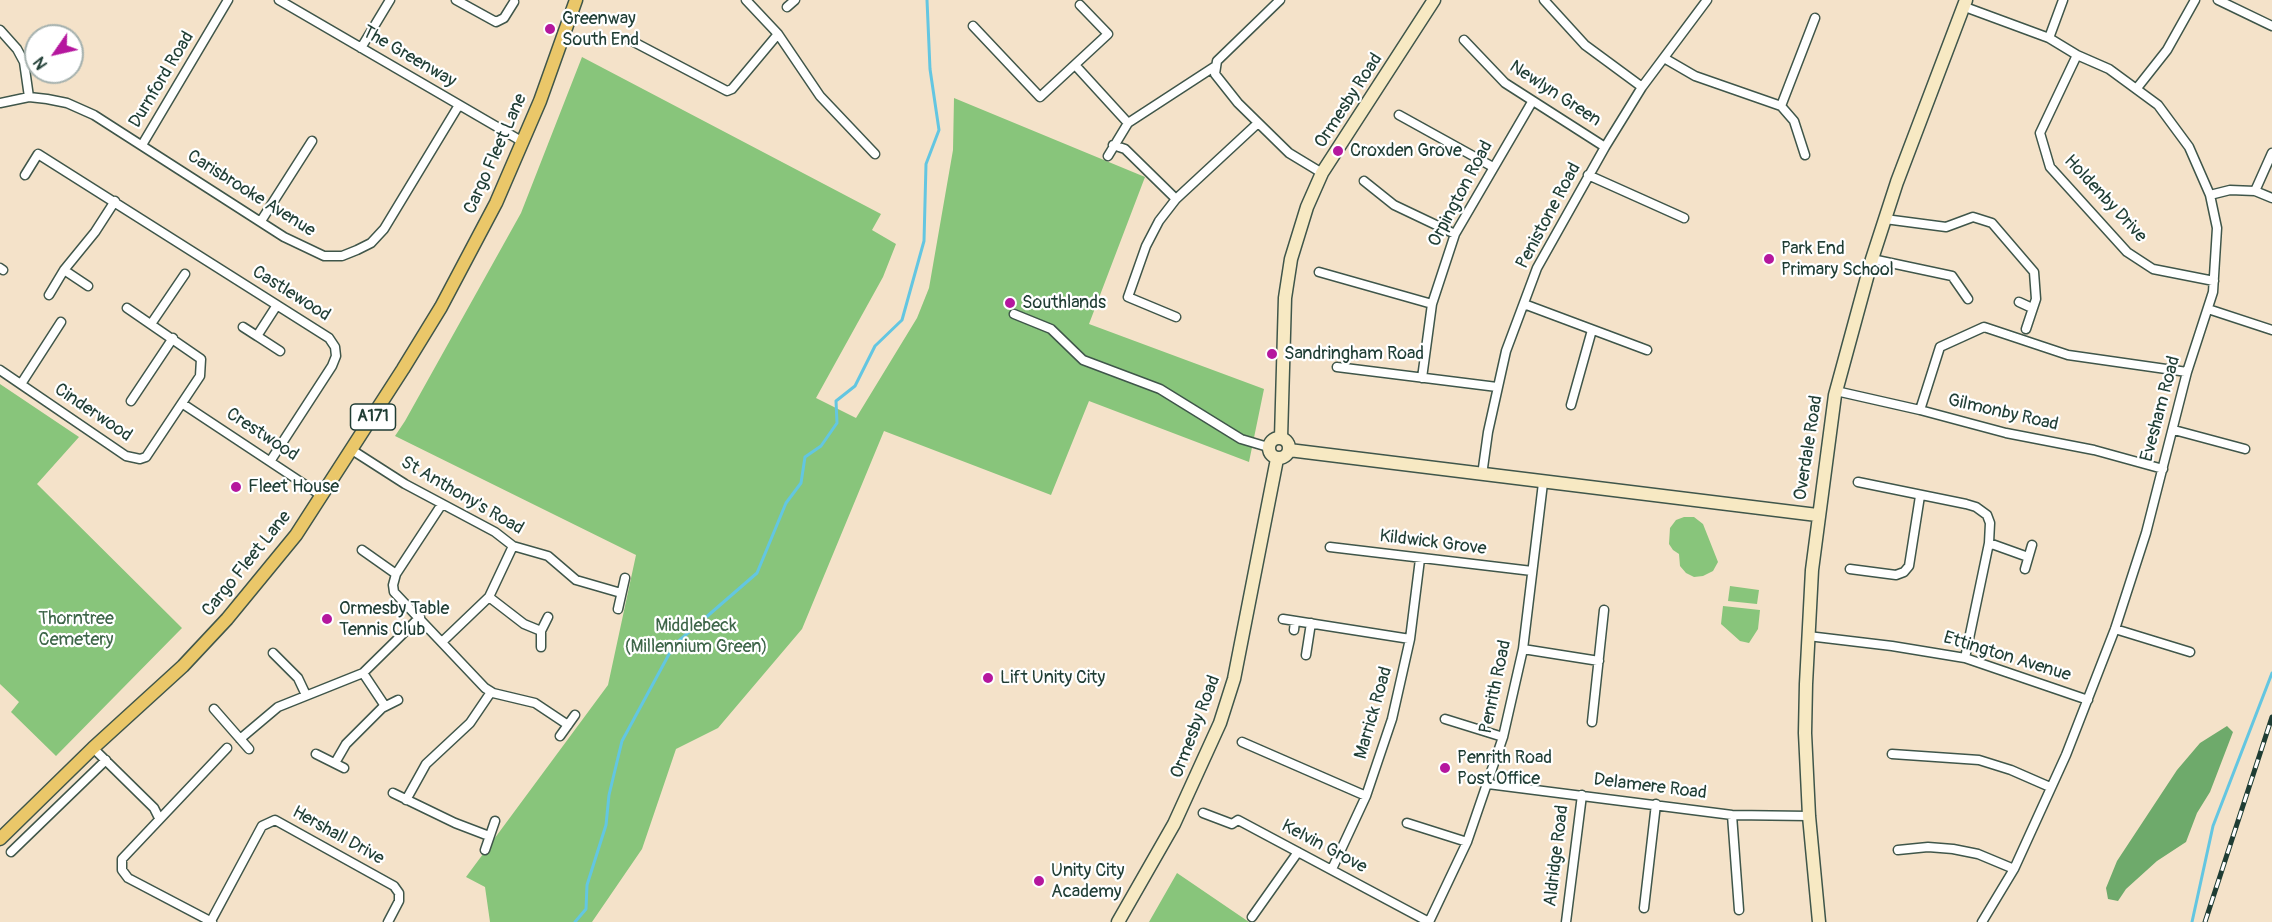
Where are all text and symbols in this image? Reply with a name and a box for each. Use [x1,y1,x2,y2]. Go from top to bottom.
place label: Greenway South End [562,8,639,50]
street label: The Greenway [358,21,460,93]
marker: Greenway South End [543,22,557,36]
north arrow [24,24,84,84]
street label: Durnford Road [125,28,199,132]
street label: Ormesby Road [1310,50,1388,152]
text: N [29,53,52,73]
street label: Newlyn Green [1505,56,1605,132]
street label: Cargo Fleet Lane [460,90,532,218]
street label: Orpington Road [1424,137,1498,251]
place label: Croxden Grove [1350,140,1462,162]
marker: Croxden Grove [1331,144,1345,158]
street label: Carisbrooke Avenue [183,146,319,242]
street label: Holdenby Drive [2059,151,2151,247]
street label: Penistone Road [1512,159,1586,273]
place label: Park End Primary School [1781,238,1894,280]
marker: Park End Primary School [1762,252,1776,266]
street label: Castlewood [248,261,334,327]
place label: Southlands [1022,292,1106,314]
marker: Southlands [1003,296,1017,310]
place label: Sandringham Road [1284,343,1424,365]
marker: Sandringham Road [1265,347,1279,361]
street label: Evesham Road [2137,354,2185,464]
street label: Cinderwood [50,379,136,447]
street label: Gilmonby Road [1946,390,2060,436]
street label: Overdale Road [1790,394,1828,502]
street label: Crestwood [222,404,302,466]
road number: A171 [350,404,395,430]
street label: St Anthony's Road [397,452,527,540]
place label: Fleet House [248,476,339,498]
marker: Fleet House [229,480,243,494]
street label: Cargo Fleet Lane [198,507,296,621]
street label: Kildwick Grove [1378,526,1488,560]
place label: Ormesby Table Tennis Club [339,598,449,640]
park label: Thorntree Cemetery [38,608,114,650]
marker: Ormesby Table Tennis Club [320,612,334,626]
park label: Middlebeck (Millennium Green) [625,615,767,658]
street label: Ettington Avenue [1941,627,2073,687]
street label: Penrith Road [1476,638,1516,736]
street label: Marrick Road [1350,664,1398,762]
place label: Lift Unity City [1000,667,1105,689]
marker: Lift Unity City [981,671,995,685]
street label: Ormesby Road [1166,672,1226,782]
place label: Penrith Road Post Office [1457,747,1552,789]
marker: Penrith Road Post Office [1438,761,1452,775]
street label: Delamere Road [1592,769,1708,805]
street label: Hershall Drive [288,802,388,870]
street label: Aldridge Road [1540,804,1574,908]
street label: Kelvin Grove [1277,815,1371,879]
place label: Unity City Academy [1051,860,1124,902]
marker: Unity City Academy [1032,874,1046,888]

